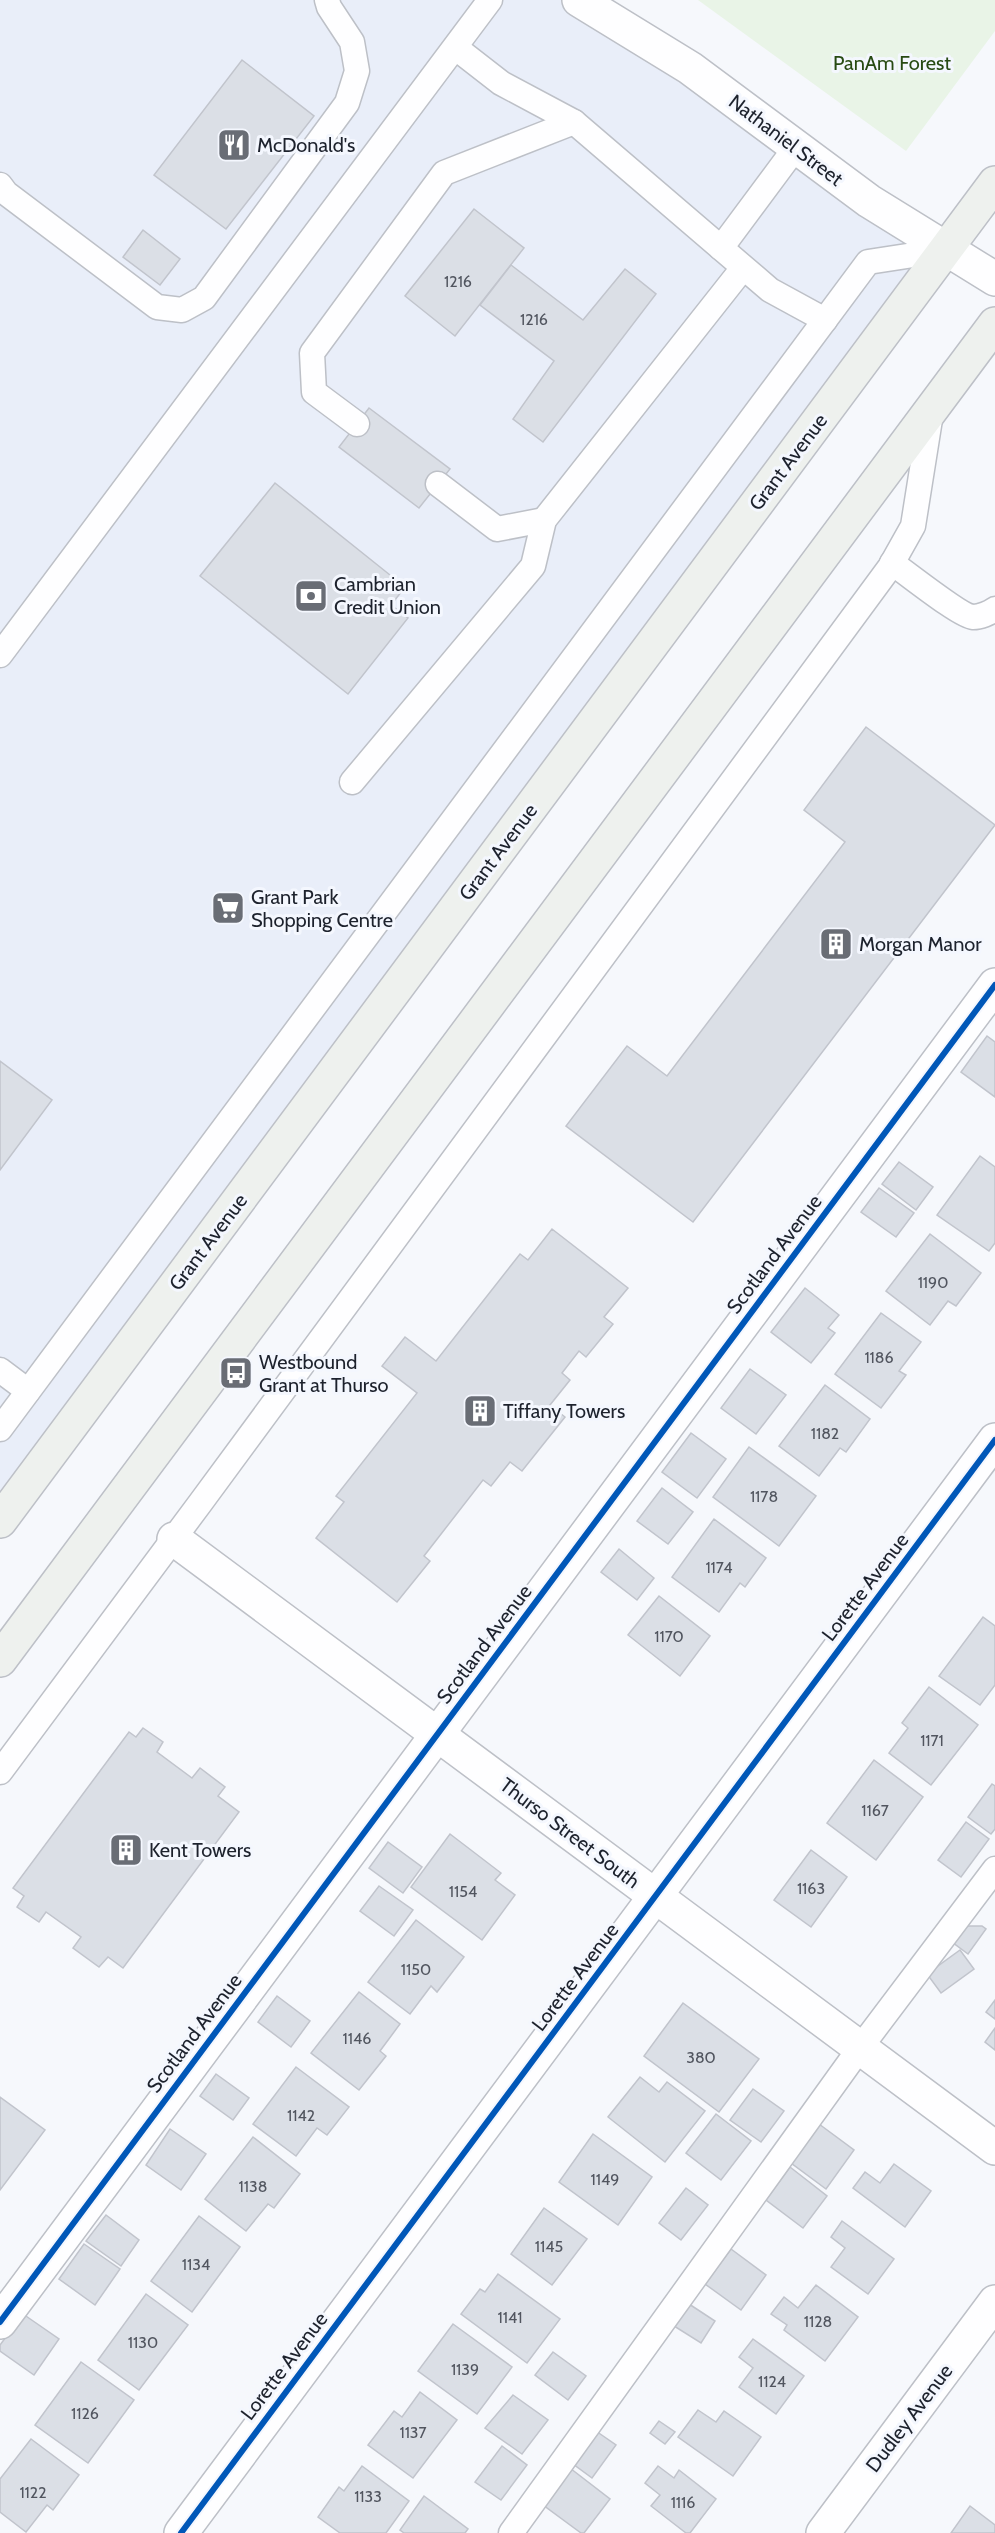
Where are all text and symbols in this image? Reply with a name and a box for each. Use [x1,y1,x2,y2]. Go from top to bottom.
park label: PanAm Forest [833,51,951,75]
street label: Nathaniel Street [724,89,848,191]
restaurant icon: McDonald's [216,127,252,163]
place label: McDonald's [257,133,355,157]
house number: 1216 [444,272,472,291]
house number: 1216 [520,310,548,329]
street label: Grant Avenue [744,409,832,515]
place label: Cambrian Credit Union [334,572,441,619]
bank icon: Cambrian Credit Union [293,578,329,614]
street label: Grant Avenue [454,799,542,905]
place label: Grant Park Shopping Centre [251,885,393,932]
supermarket icon: Grant Park Shopping Centre [210,890,246,926]
building icon: Morgan Manor [818,926,854,962]
place label: Morgan Manor [859,932,982,956]
street label: Grant Avenue [164,1189,252,1295]
street label: Scotland Avenue [721,1190,827,1318]
house number: 1190 [918,1273,948,1292]
house number: 1186 [864,1348,894,1367]
place label: Westbound Grant at Thurso [259,1350,388,1397]
bus stop icon: Westbound Grant at Thurso [218,1355,254,1391]
building icon: Tiffany Towers [462,1393,498,1429]
place label: Tiffany Towers [503,1399,625,1423]
house number: 1182 [811,1424,839,1443]
house number: 1178 [750,1487,778,1506]
street label: Lorette Avenue [817,1528,913,1646]
house number: 1174 [705,1558,733,1577]
street label: Scotland Avenue [431,1580,537,1708]
house number: 1170 [654,1627,684,1646]
house number: 1171 [920,1731,944,1750]
street label: Thurso Street South [495,1773,645,1893]
house number: 1167 [861,1801,889,1820]
building icon: Kent Towers [108,1832,144,1868]
place label: Kent Towers [149,1838,251,1862]
house number: 1163 [797,1879,825,1898]
house number: 1154 [449,1882,477,1901]
street label: Lorette Avenue [527,1918,623,2036]
house number: 1150 [401,1960,431,1979]
street label: Scotland Avenue [141,1969,247,2097]
house number: 1146 [343,2029,371,2048]
house number: 380 [686,2048,716,2067]
house number: 1142 [287,2106,315,2125]
house number: 1149 [591,2170,619,2189]
house number: 1138 [239,2177,267,2196]
house number: 1145 [535,2237,563,2256]
house number: 1134 [182,2255,210,2274]
street label: Lorette Avenue [236,2307,332,2425]
house number: 1141 [498,2308,522,2327]
house number: 1128 [804,2312,832,2331]
house number: 1130 [128,2333,158,2352]
street label: Dudley Avenue [861,2359,957,2477]
house number: 1139 [451,2360,479,2379]
house number: 1124 [758,2372,786,2391]
house number: 1126 [71,2404,99,2423]
house number: 1137 [399,2423,427,2442]
house number: 1122 [19,2483,47,2502]
house number: 1133 [354,2487,382,2506]
house number: 1116 [671,2493,695,2512]

